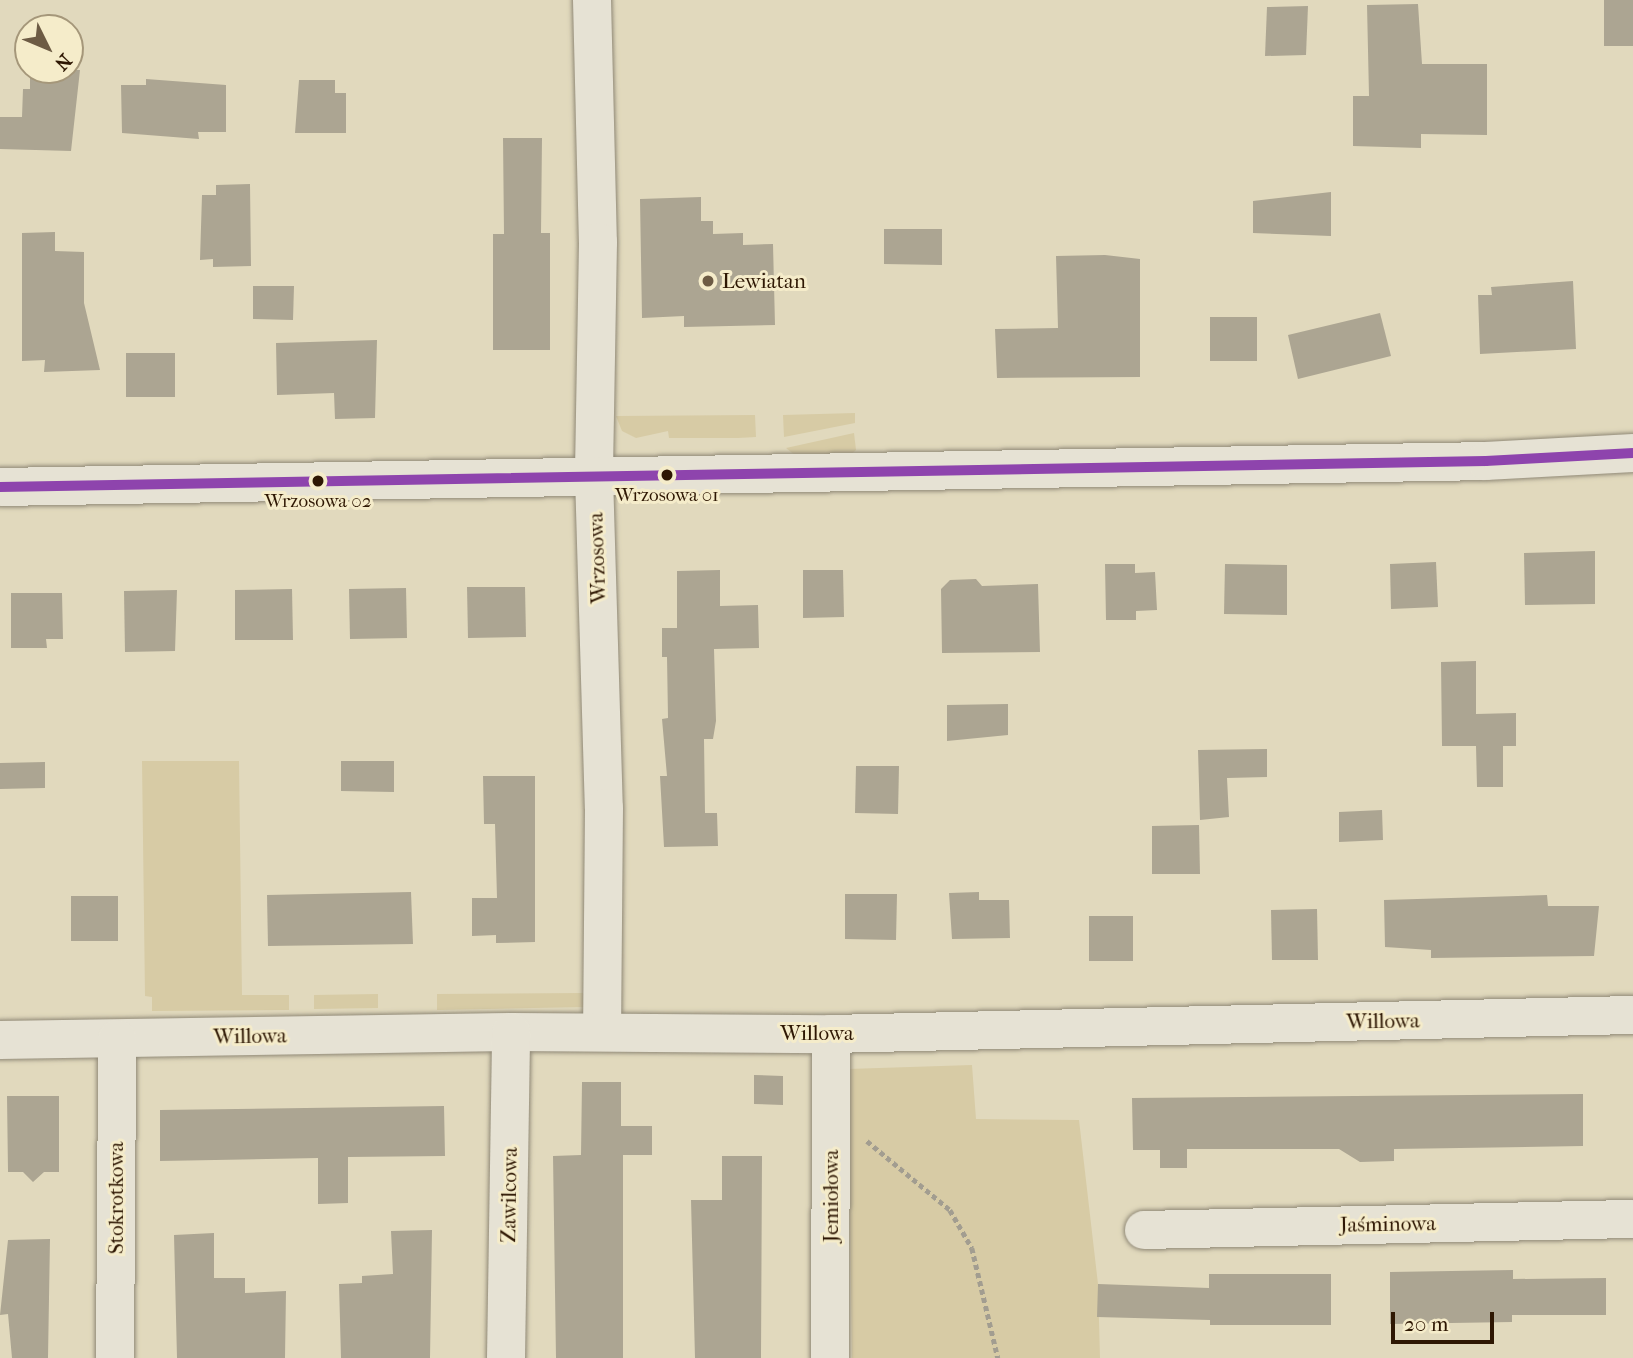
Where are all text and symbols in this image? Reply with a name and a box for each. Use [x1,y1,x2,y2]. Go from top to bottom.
north arrow [14,14,84,84]
text: N [50,49,76,75]
place label: Lewiatan [722,268,806,294]
marker: Lewiatan [700,273,716,289]
marker: Wrzosowa 01 [660,468,674,482]
marker: Wrzosowa 02 [311,474,325,488]
place label: Wrzosowa 01 [615,485,719,507]
place label: Wrzosowa 02 [265,491,371,513]
street label: Wrzosowa [583,512,611,604]
street label: Willowa [1346,1008,1420,1034]
street label: Willowa [780,1020,854,1046]
street label: Willowa [213,1023,287,1049]
street label: Stokrotkowa [103,1142,129,1254]
street label: Zawilcowa [496,1147,522,1243]
street label: Jemiołowa [818,1150,844,1242]
street label: Jaśminowa [1340,1211,1436,1237]
scale bar [1395,1298,1498,1342]
text: 20 m [1404,1312,1448,1336]

